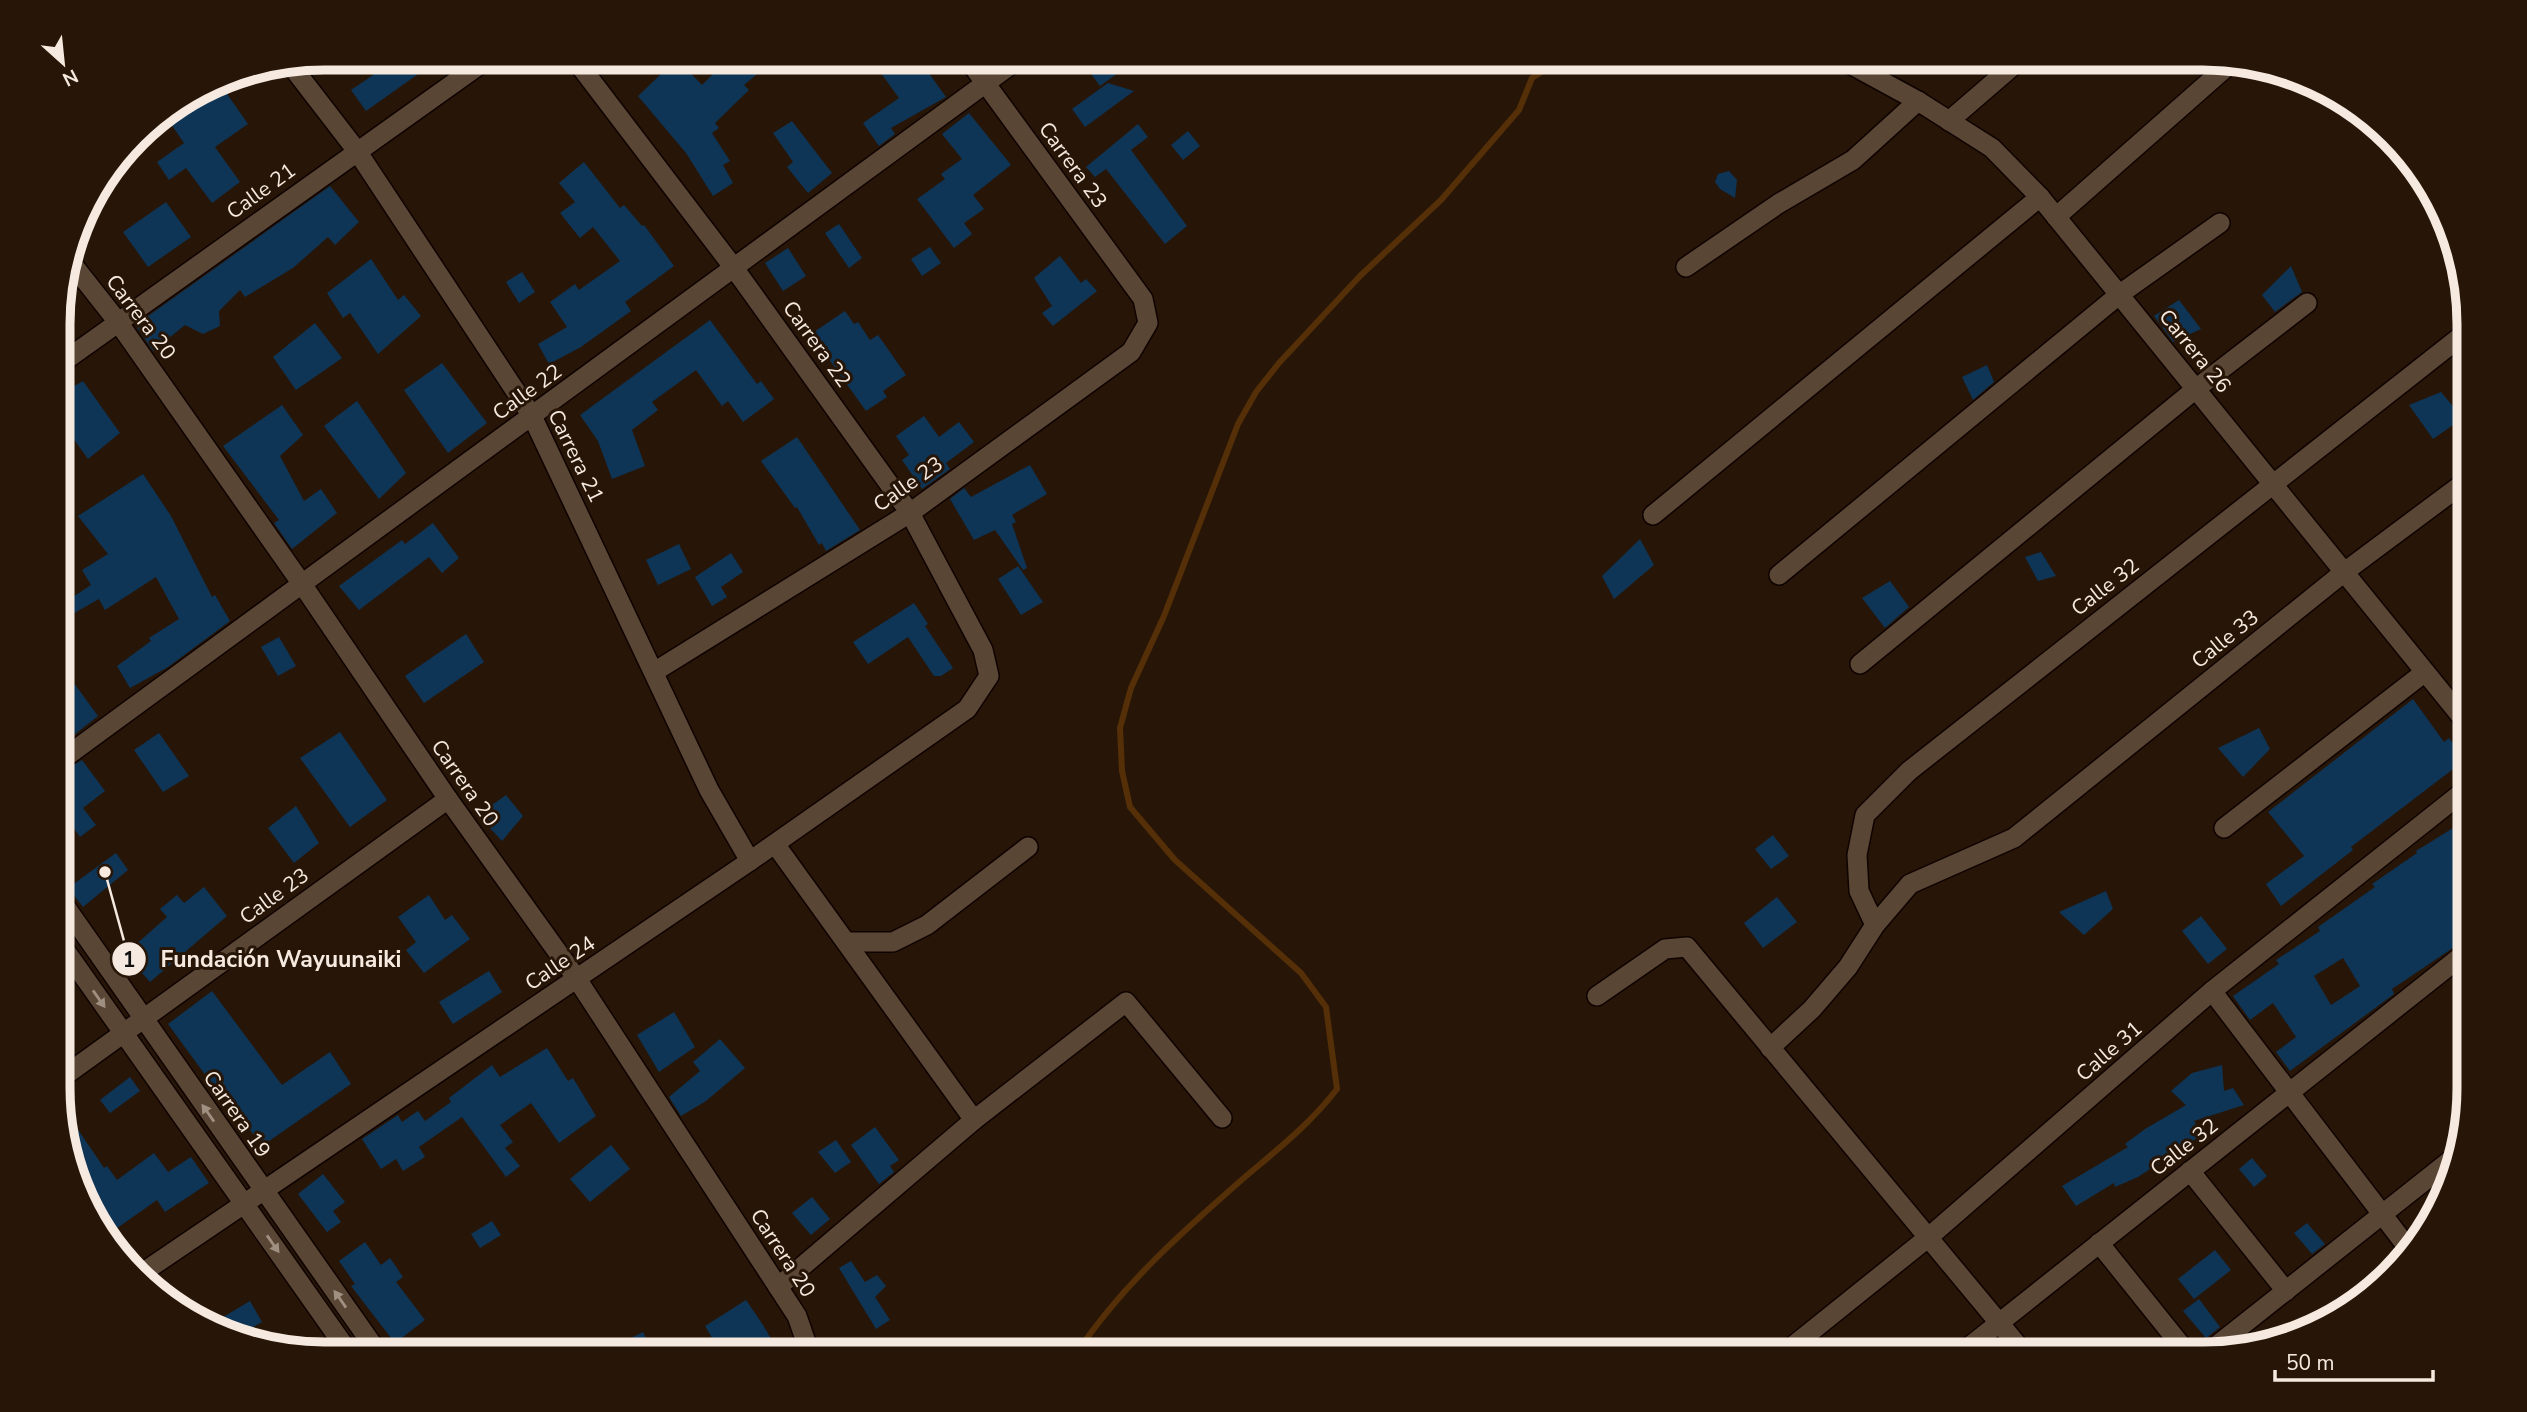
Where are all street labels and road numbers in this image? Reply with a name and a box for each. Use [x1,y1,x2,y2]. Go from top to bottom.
street label: Carrera 23 [1032,116,1114,214]
street label: Calle 21 [221,156,301,226]
street label: Carrera 20 [100,269,182,365]
street label: Carrera 22 [776,295,858,393]
street label: Carrera 26 [2153,303,2237,399]
street label: Calle 22 [487,357,567,427]
street label: Carrera 21 [541,405,611,507]
street label: Calle 23 [868,450,948,518]
street label: Calle 32 [2065,552,2145,622]
street label: Calle 33 [2185,603,2265,675]
street label: Carrera 20 [425,734,505,832]
street label: Calle 23 [234,861,314,931]
street label: Calle 24 [519,929,601,997]
street label: Calle 31 [2070,1015,2148,1087]
street label: Carrera 19 [197,1065,277,1163]
street label: Calle 32 [2144,1112,2224,1182]
street label: Carrera 20 [744,1203,822,1303]

